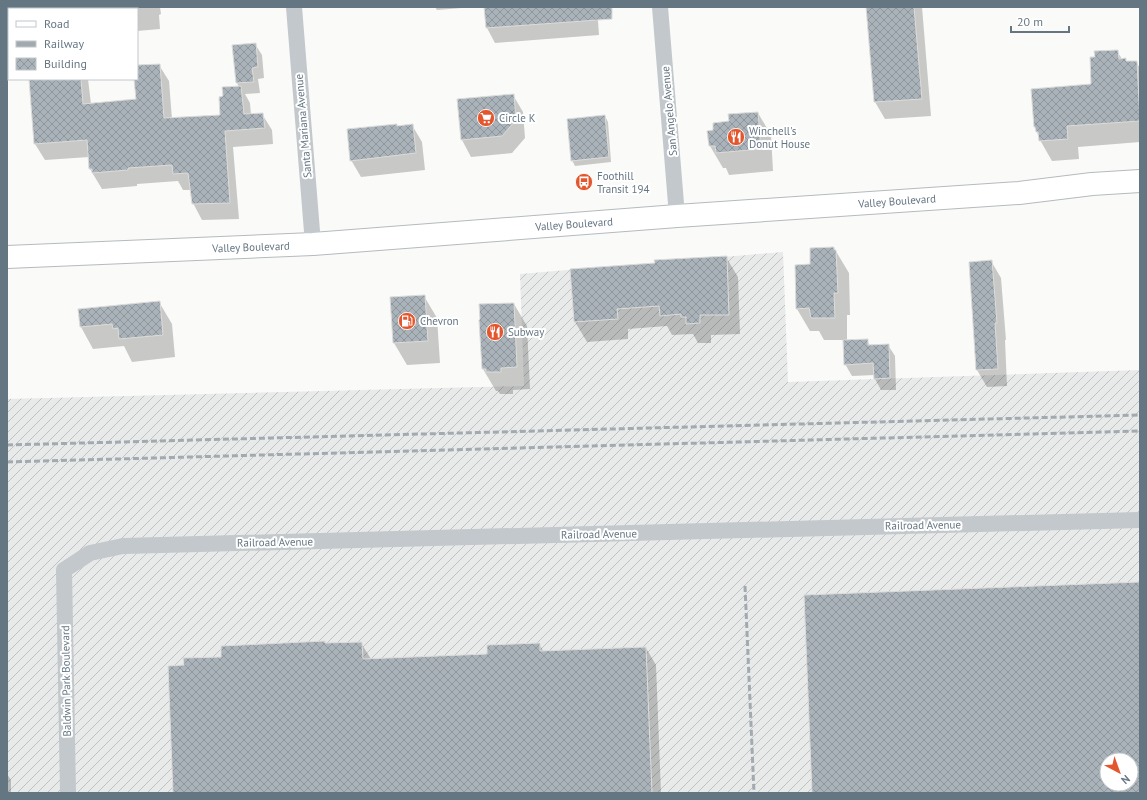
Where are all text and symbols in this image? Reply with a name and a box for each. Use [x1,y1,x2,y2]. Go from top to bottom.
legend [8,8,138,80]
scale bar [1011,8,1069,34]
text: 20 m [1017,14,1043,29]
text: Road [44,16,69,31]
text: Railway [44,36,84,51]
text: Building [44,56,87,71]
street label: San Angelo Avenue [658,65,680,156]
street label: Santa Mariana Avenue [291,73,315,178]
supermarket icon: Circle K [476,108,496,128]
place label: Circle K [499,111,536,125]
place label: Winchell's Donut House [749,124,811,151]
restaurant icon: Winchell's Donut House [726,127,746,147]
place label: Foothill Transit 194 [597,169,649,196]
bus stop icon: Foothill Transit 194 [574,172,594,192]
street label: Valley Boulevard [857,191,936,211]
street label: Valley Boulevard [534,214,613,234]
street label: Valley Boulevard [211,239,290,255]
fuel station icon: Chevron [397,311,417,331]
place label: Chevron [420,314,459,328]
restaurant icon: Subway [485,322,505,342]
place label: Subway [508,325,545,339]
street label: Railroad Avenue [885,517,962,533]
street label: Railroad Avenue [561,526,638,542]
street label: Railroad Avenue [237,534,314,550]
street label: Baldwin Park Boulevard [58,625,74,737]
north arrow [1099,752,1139,792]
text: N [1118,772,1133,787]

